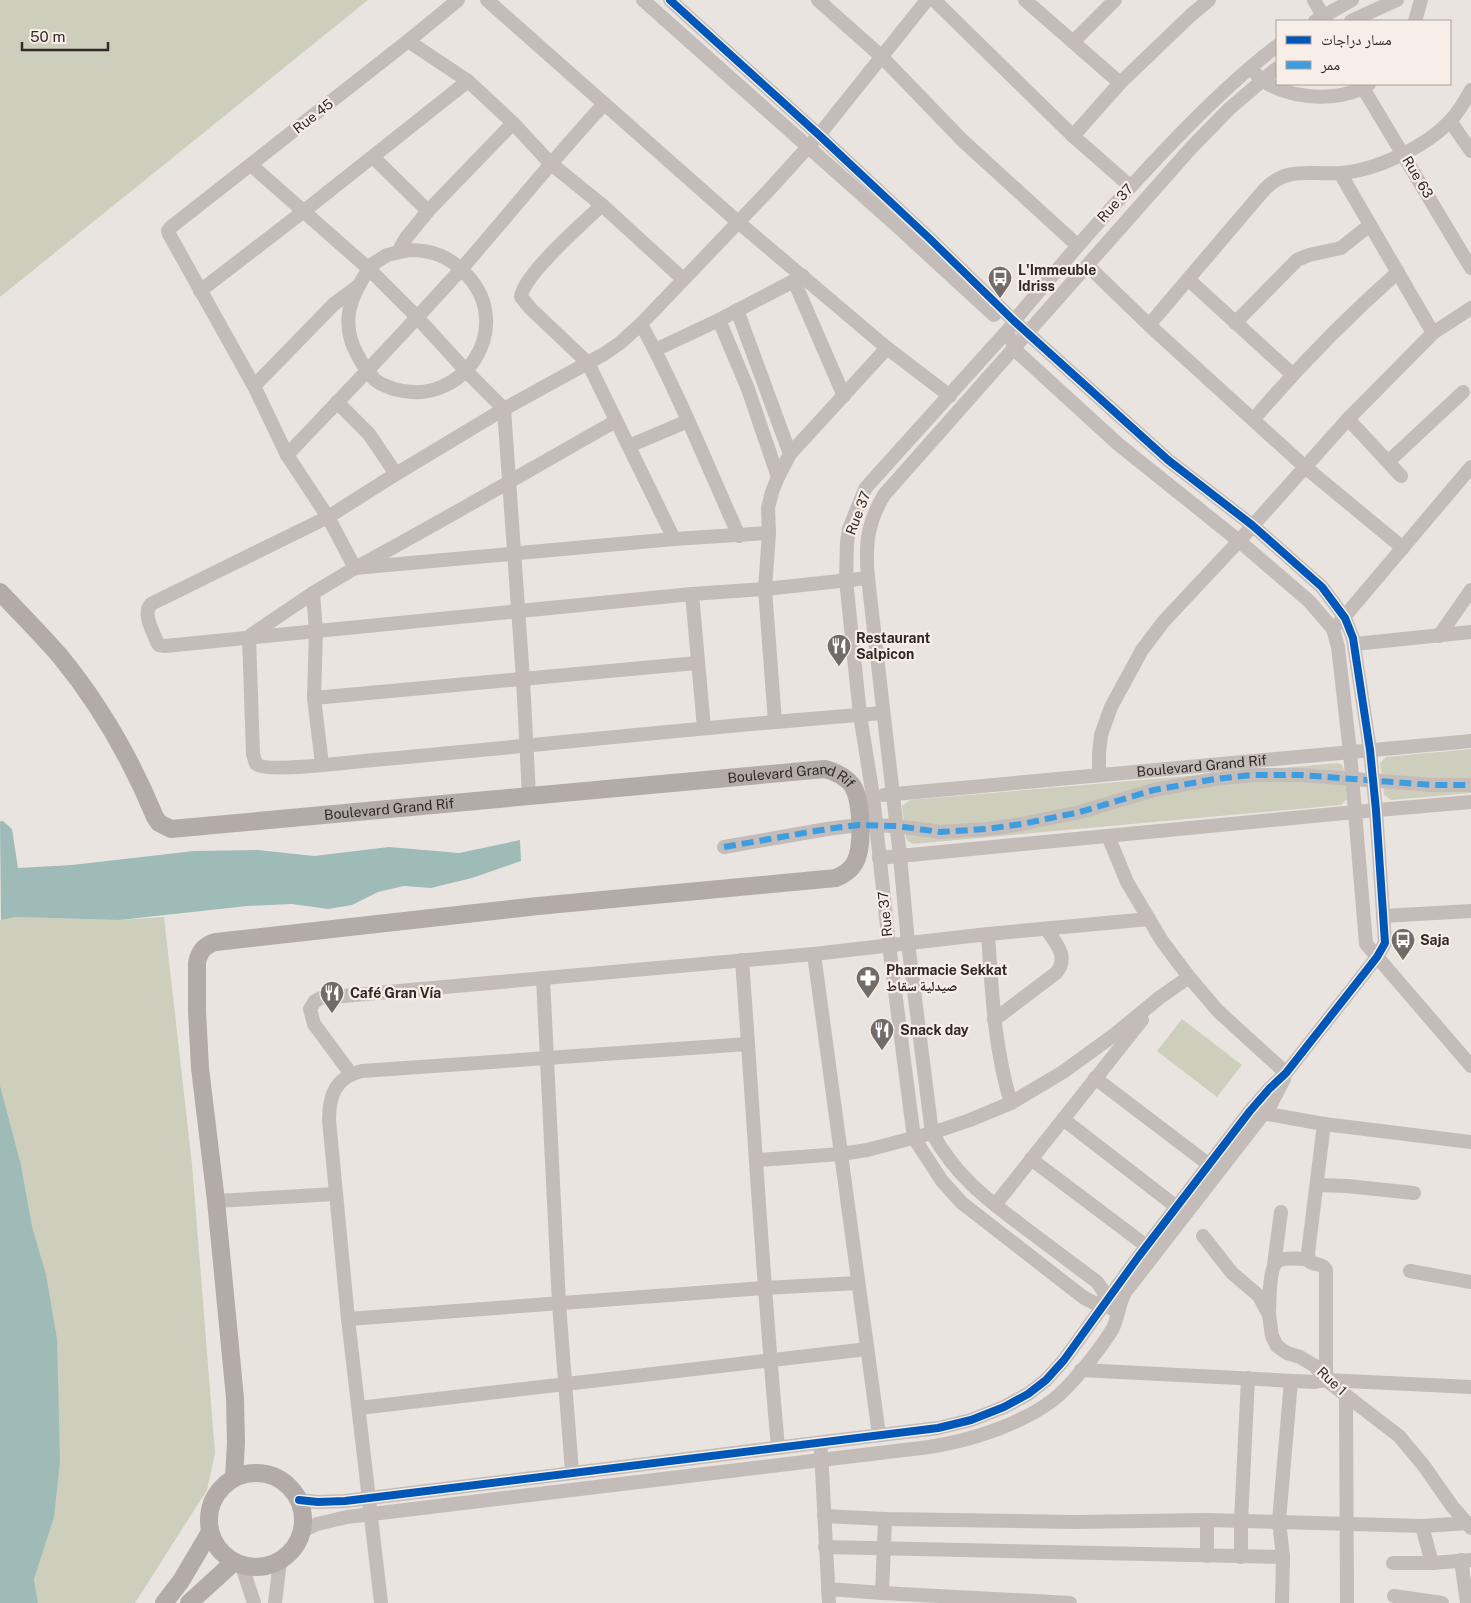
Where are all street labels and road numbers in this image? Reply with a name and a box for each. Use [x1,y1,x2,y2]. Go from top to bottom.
street label: Rue 45 [290,95,336,137]
street label: Rue 63 [1399,153,1437,201]
street label: Rue 37 [1094,181,1136,225]
street label: Rue 37 [842,489,874,537]
street label: Boulevard Grand Rif [1136,752,1268,780]
street label: Boulevard Grand Rif [727,761,859,791]
street label: Boulevard Grand Rif [323,795,455,823]
street label: Rue 37 [875,890,895,938]
street label: Rue 1 [1314,1363,1350,1399]

